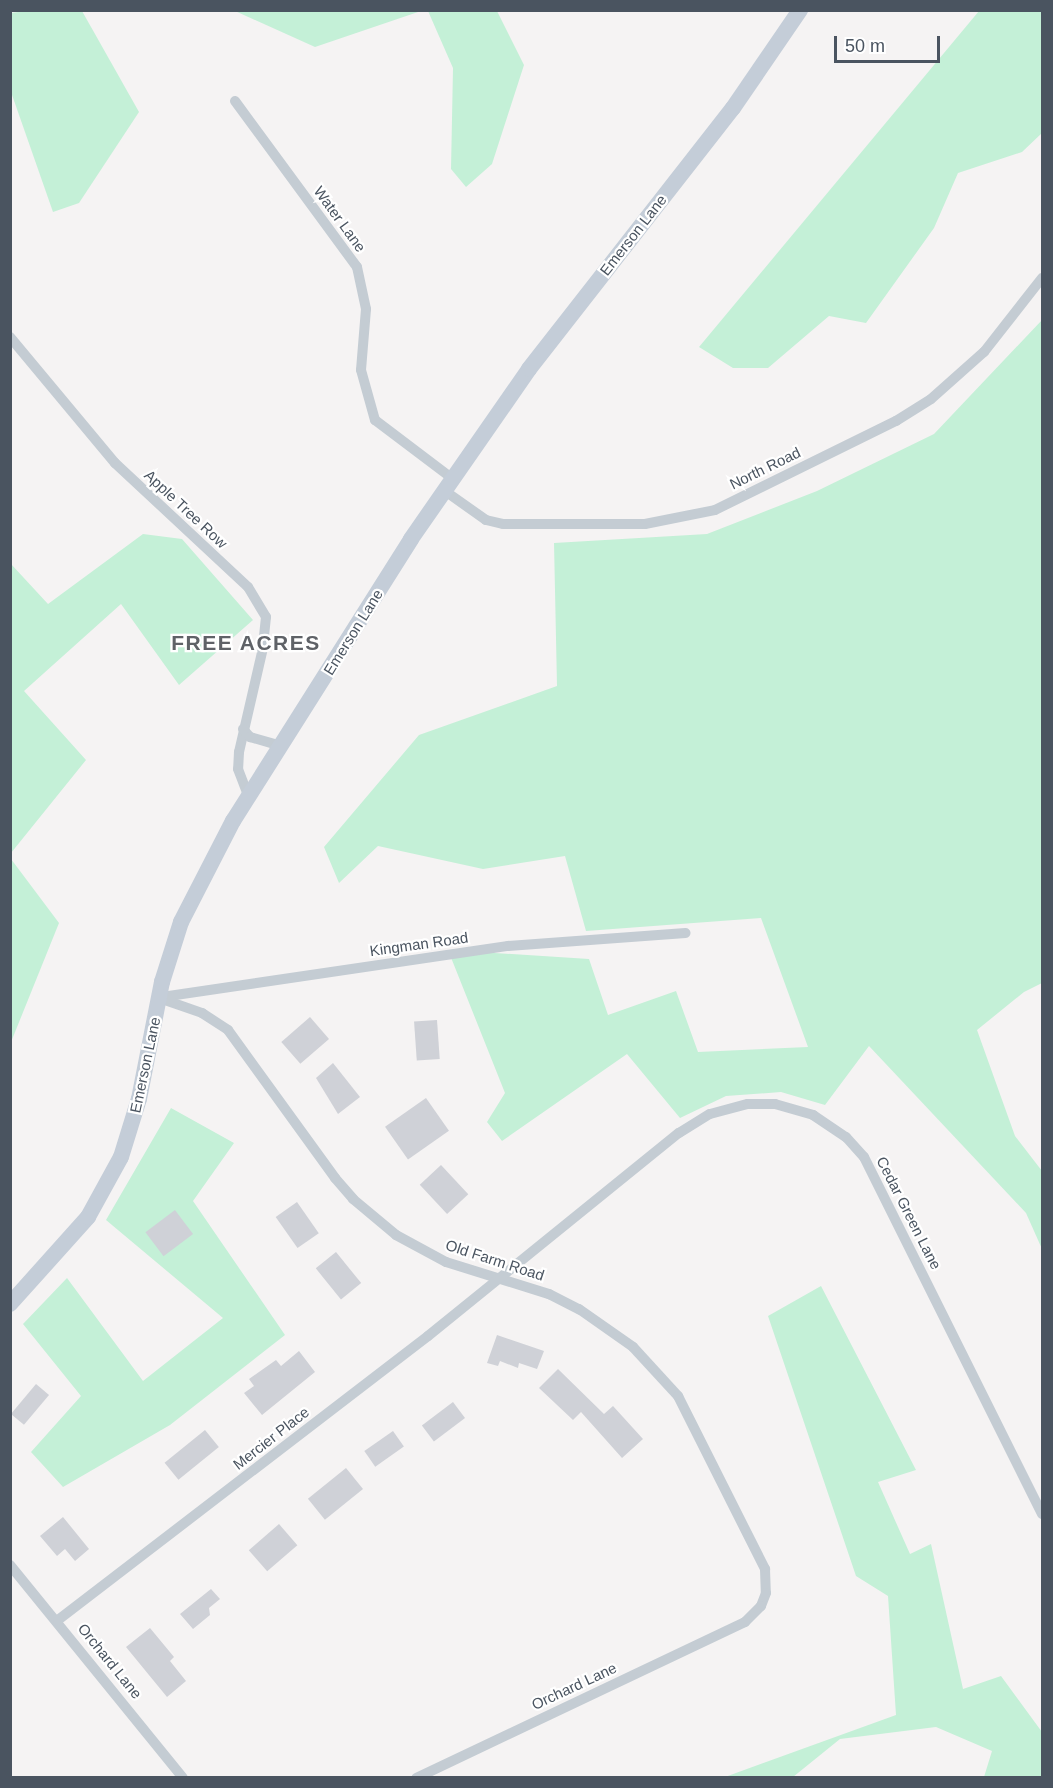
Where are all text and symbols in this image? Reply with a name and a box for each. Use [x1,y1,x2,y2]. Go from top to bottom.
scale bar [837,24,944,62]
text: 50 m [845,36,885,56]
street label: Water Lane [310,183,370,255]
street label: Emerson Lane [596,191,670,279]
street label: North Road [727,443,803,493]
street label: Apple Tree Row [141,466,231,552]
street label: Emerson Lane [320,586,386,678]
district label: FREE ACRES [171,630,321,656]
street label: Kingman Road [369,928,469,960]
street label: Emerson Lane [126,1015,164,1115]
street label: Cedar Green Lane [873,1154,945,1272]
street label: Old Farm Road [443,1236,547,1284]
street label: Mercier Place [229,1403,313,1473]
street label: Orchard Lane [74,1620,146,1702]
street label: Orchard Lane [529,1658,619,1714]

